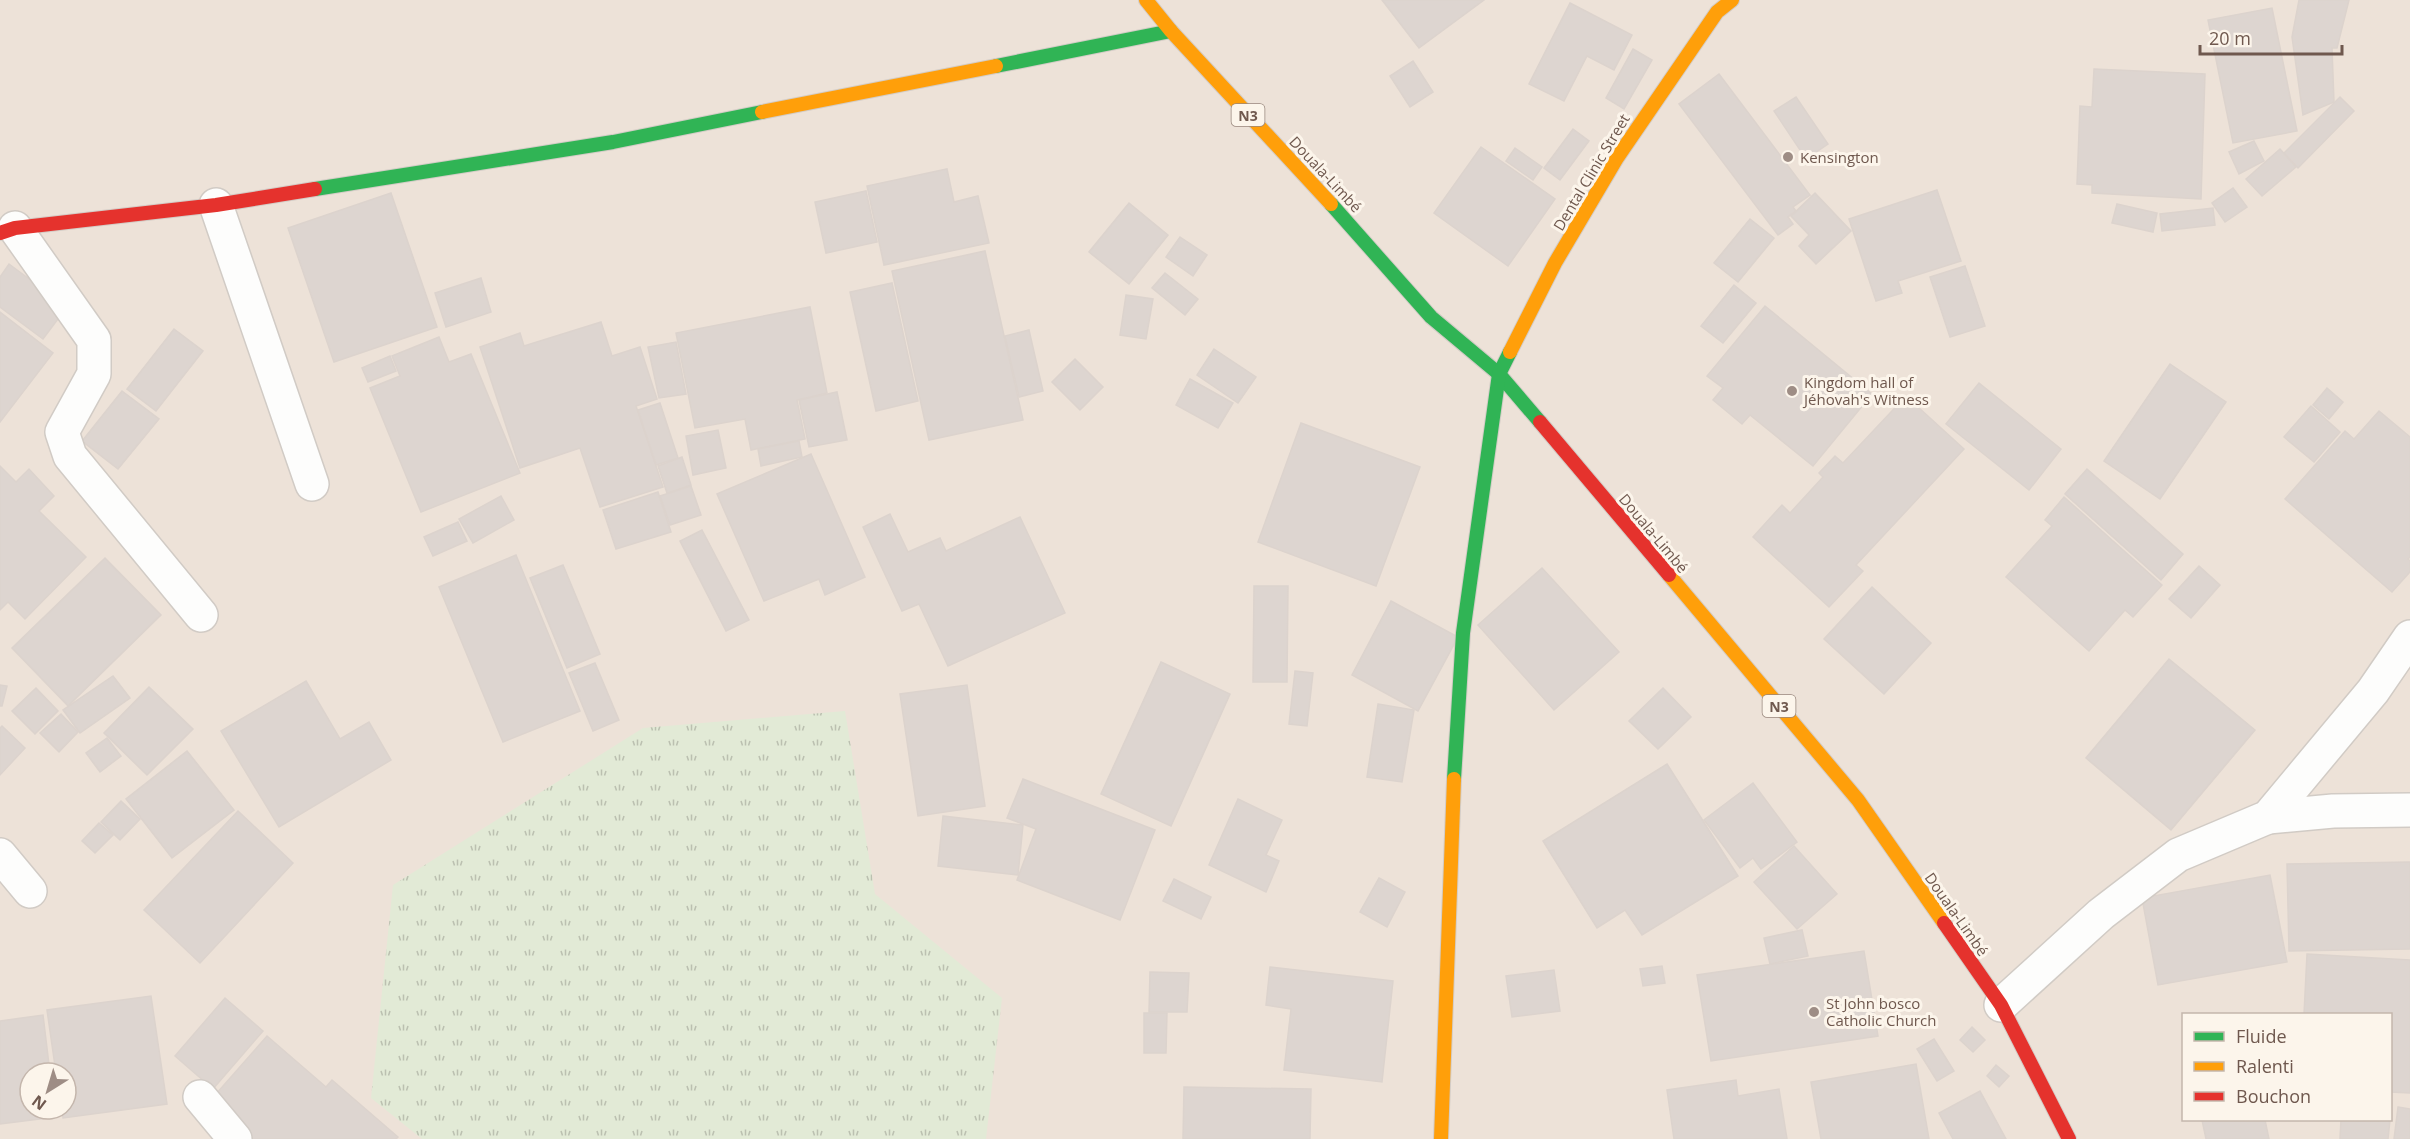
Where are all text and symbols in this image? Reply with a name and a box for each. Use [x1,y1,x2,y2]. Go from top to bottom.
scale bar [2200,18,2342,56]
text: 20 m [2209,26,2251,50]
road number: N3 [1232,104,1264,126]
street label: Dental Clinic Street [1548,110,1634,234]
street label: Douala-Limbé [1285,132,1367,216]
place label: Kensington [1800,147,1879,167]
marker: Kensington [1781,150,1795,164]
place label: Kingdom hall of Jéhovah's Witness [1802,372,1929,409]
marker: Kingdom hall of Jéhovah's Witness [1785,384,1799,398]
street label: Douala-Limbé [1615,489,1693,577]
road number: N3 [1762,695,1796,717]
street label: Douala-Limbé [1921,868,1993,960]
place label: St John bosco Catholic Church [1826,993,1936,1030]
marker: St John bosco Catholic Church [1807,1005,1821,1019]
legend [2182,1013,2392,1121]
text: Fluide [2236,1024,2287,1048]
text: Ralenti [2236,1054,2294,1078]
north arrow [18,1061,78,1121]
text: Bouchon [2236,1084,2311,1108]
text: N [27,1090,51,1116]

